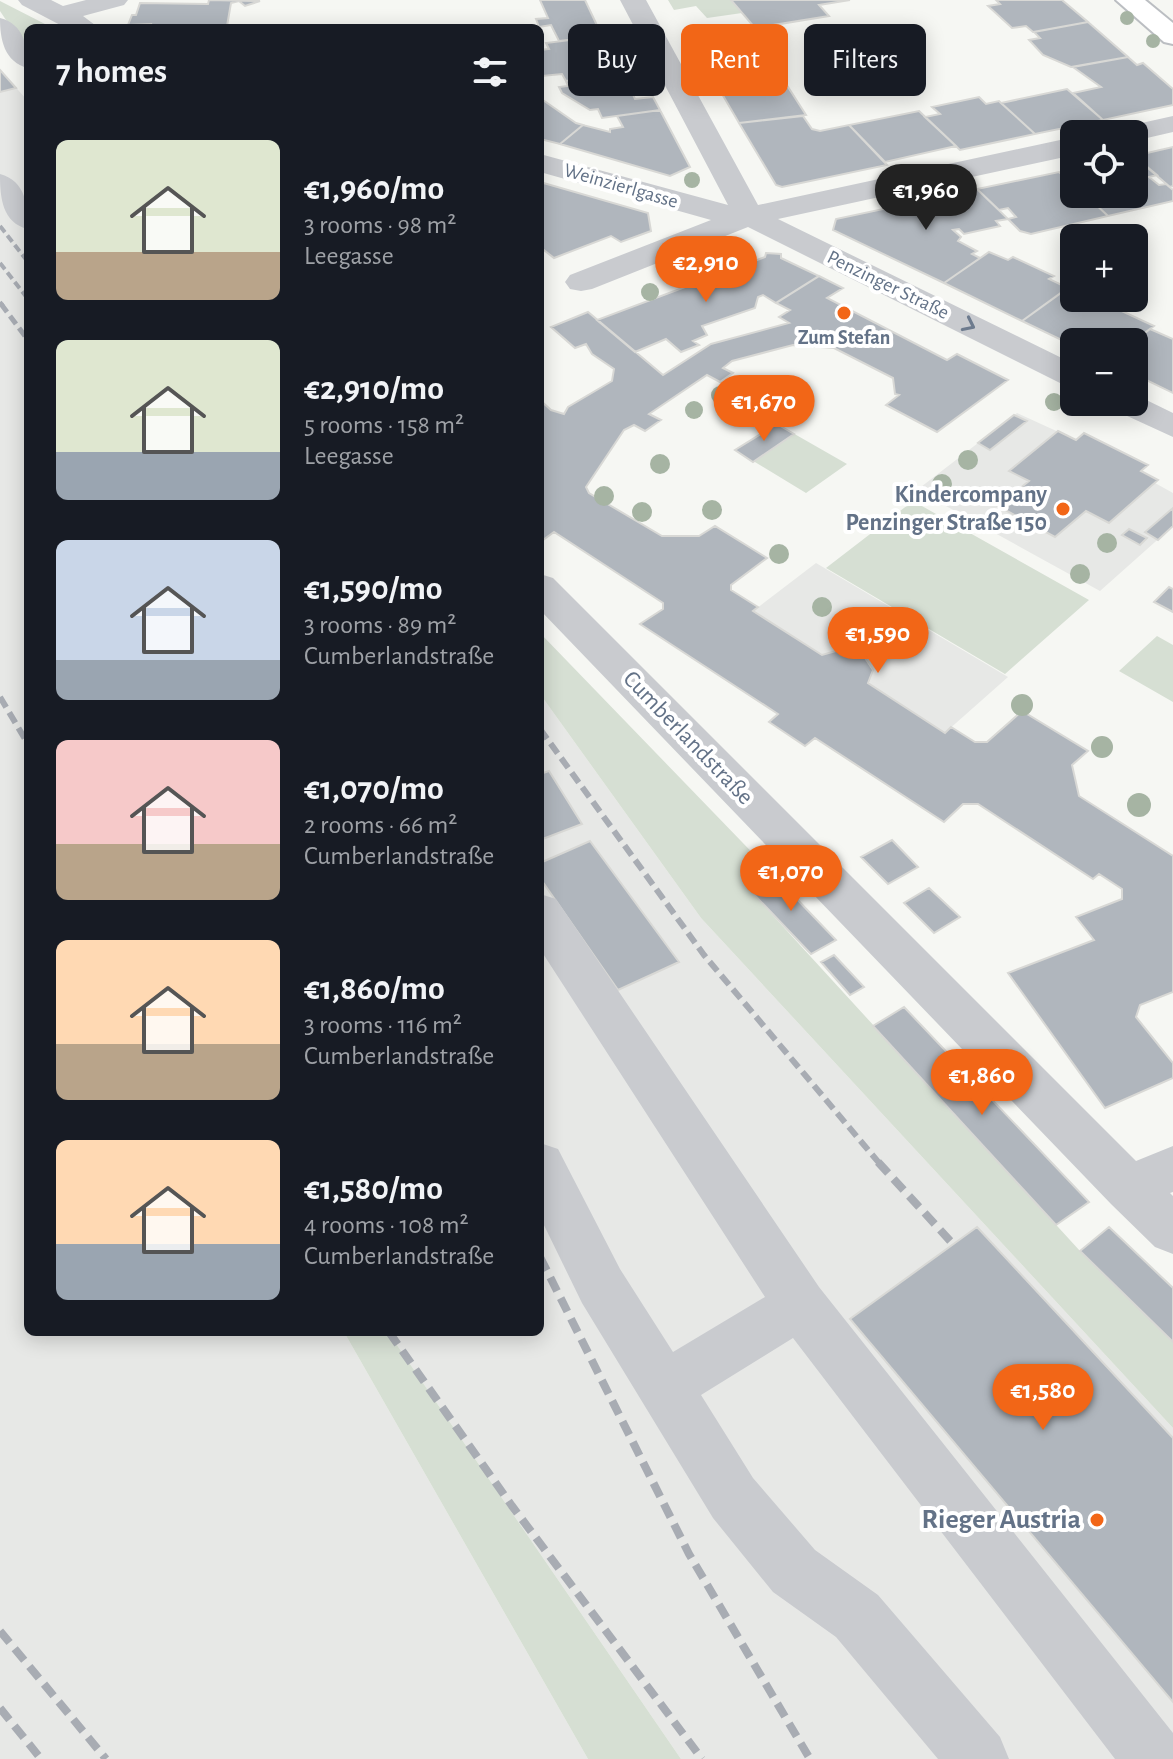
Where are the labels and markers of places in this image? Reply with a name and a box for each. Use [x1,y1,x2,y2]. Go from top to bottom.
pin: €1,960 [861,164,991,232]
pin: €2,910 [641,236,771,304]
marker: Zum Stefan [835,304,853,322]
place label: Zum Stefan [798,328,890,348]
pin: €1,670 [699,375,829,443]
place label: Kindercompany Penzinger Straße 150 [846,483,1047,535]
marker: Kindercompany Penzinger Straße 150 [1054,500,1072,518]
pin: €1,590 [813,607,943,675]
pin: €1,070 [726,845,856,913]
pin: €1,860 [917,1049,1047,1117]
pin: €1,580 [978,1364,1108,1432]
place label: Rieger Austria [922,1506,1081,1534]
marker: Rieger Austria [1088,1511,1106,1529]

